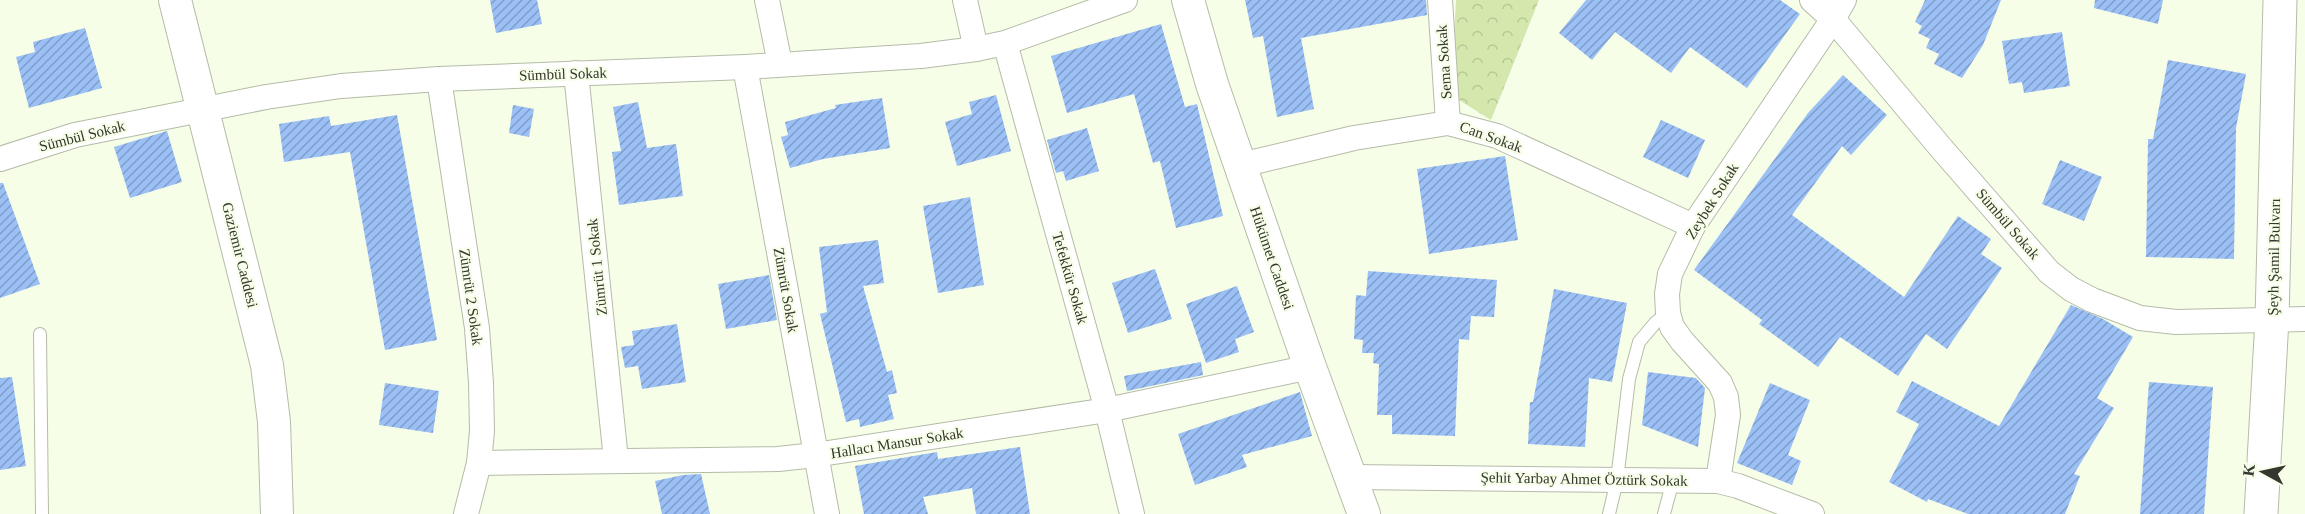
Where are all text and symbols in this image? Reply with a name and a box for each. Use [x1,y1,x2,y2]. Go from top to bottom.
street label: Sema Sokak [1433,24,1455,100]
street label: Sümbül Sokak [519,64,608,84]
street label: Sümbül Sokak [37,117,127,154]
street label: Can Sokak [1458,118,1525,156]
street label: Zeybek Sokak [1682,160,1742,242]
street label: Sümbül Sokak [1973,186,2043,263]
street label: Şeyh Şamil Bulvarı [2265,198,2283,316]
street label: Gaziemir Caddesi [219,201,261,309]
street label: Hükümet Caddesi [1247,204,1297,312]
street label: Zümrüt 1 Sokak [584,217,610,316]
street label: Tefekkür Sokak [1049,230,1091,326]
street label: Zümrüt Sokak [771,246,801,334]
street label: Zümrüt 2 Sokak [456,248,486,347]
street label: Hallacı Mansur Sokak [830,425,965,461]
north arrow [2233,442,2293,502]
text: K [2239,462,2258,477]
street label: Şehit Yarbay Ahmet Öztürk Sokak [1480,469,1688,489]

